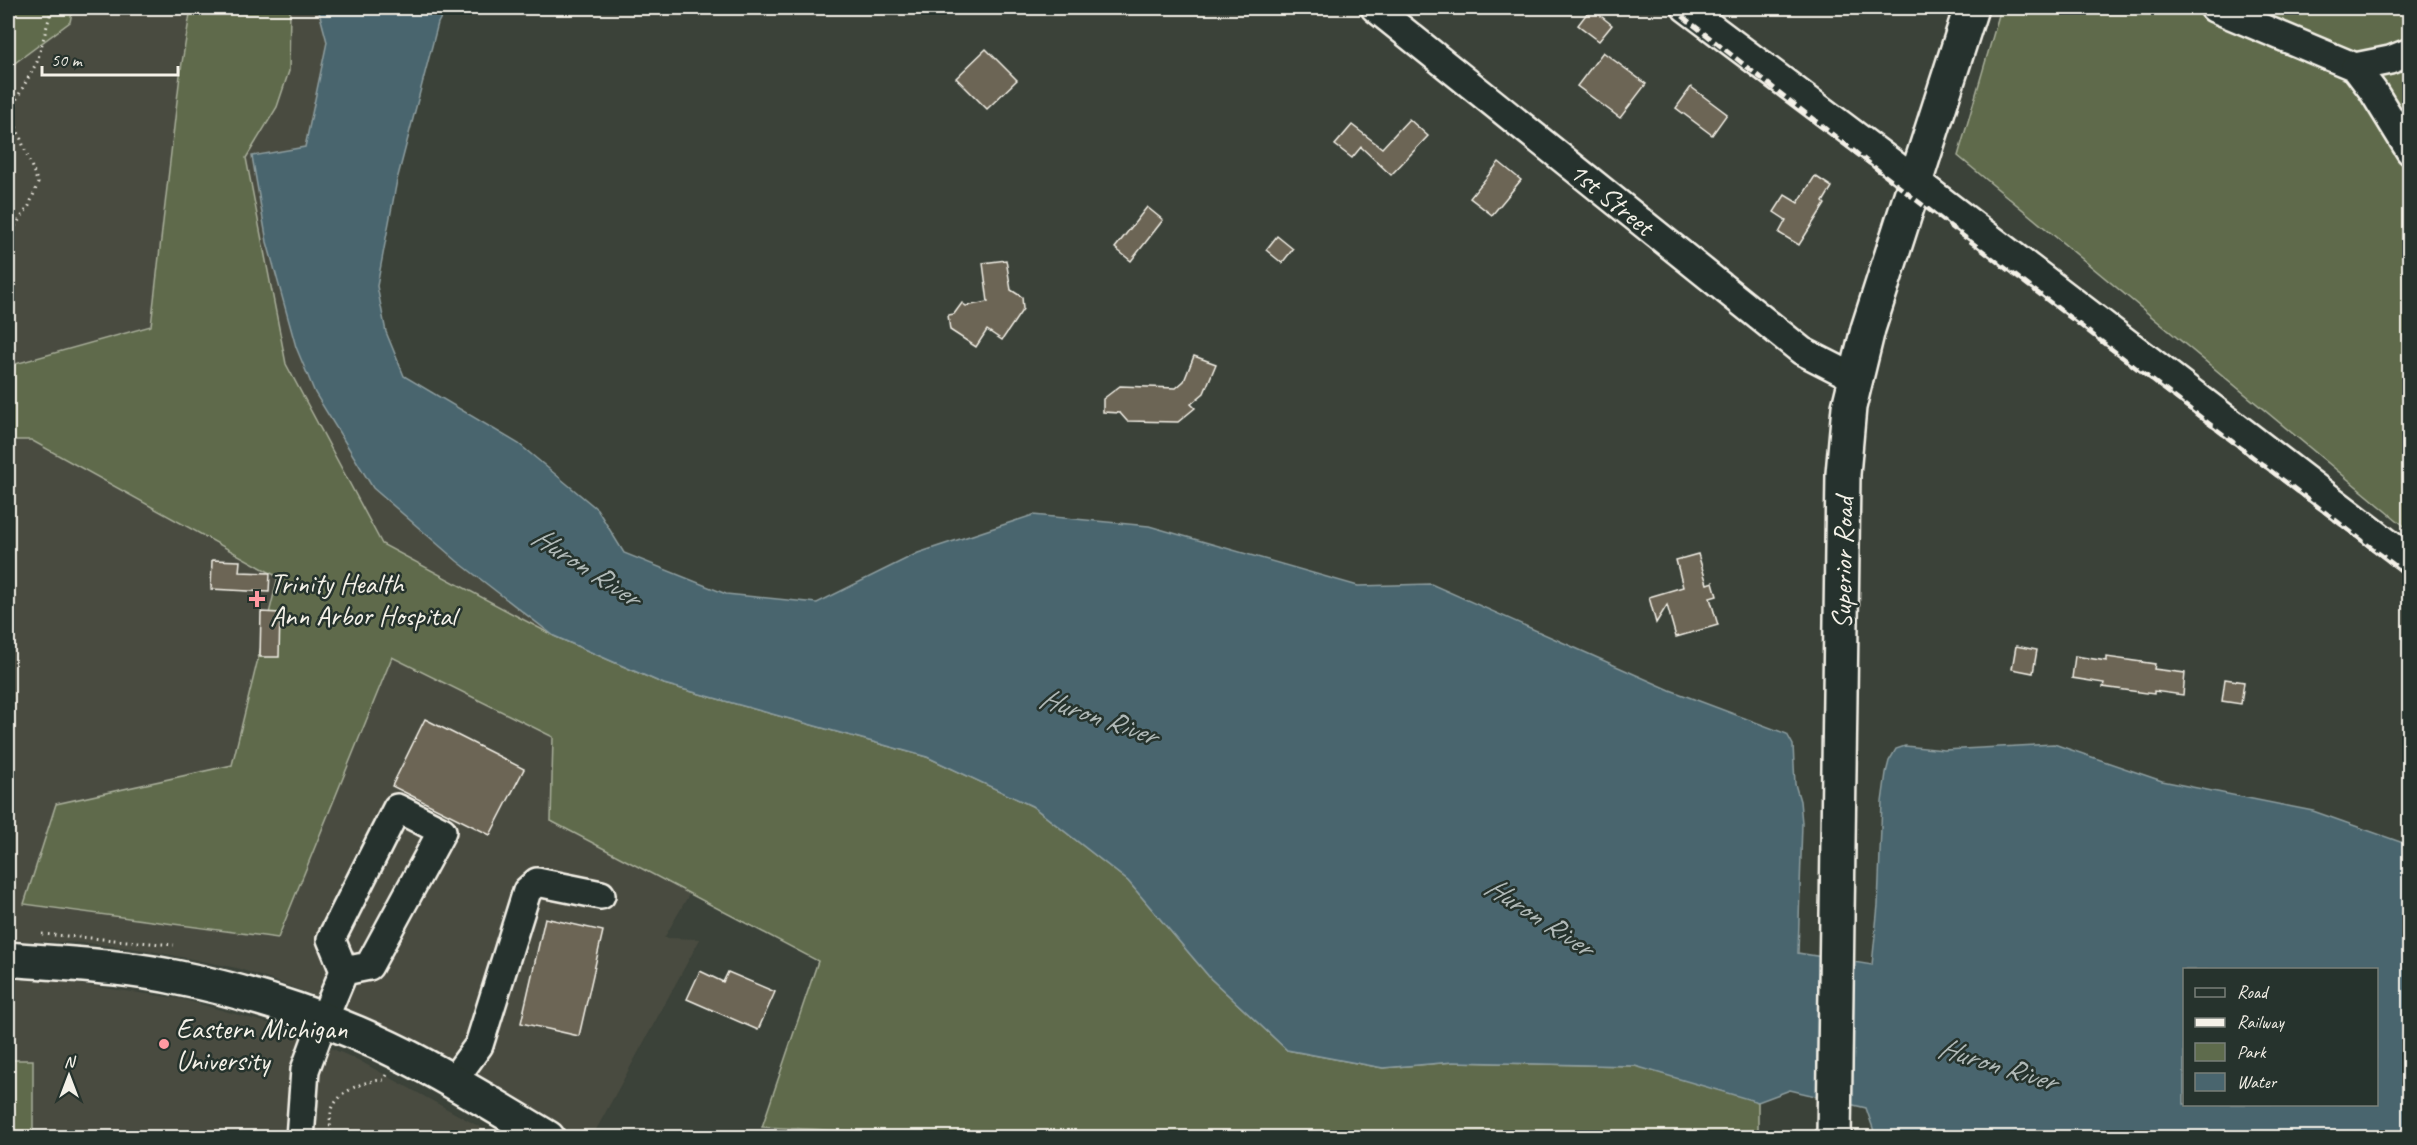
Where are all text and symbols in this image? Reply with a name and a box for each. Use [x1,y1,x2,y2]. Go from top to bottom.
scale bar [42,39,178,77]
text: 50 m [51,49,84,71]
street label: 1st Street [1562,154,1663,245]
street label: Superior Road [1824,493,1861,629]
water label: Huron River [525,517,652,618]
place label: Trinity Health Ann Arbor Hospital [270,566,461,633]
marker: Trinity Health Ann Arbor Hospital [248,590,266,608]
water label: Huron River [1035,678,1166,755]
water label: Huron River [1478,867,1605,968]
legend [2183,968,2378,1106]
text: Road [2237,981,2270,1003]
place label: Eastern Michigan University [176,1011,348,1078]
text: Railway [2237,1011,2285,1033]
water label: Huron River [1934,1028,2065,1101]
marker: Eastern Michigan University [157,1037,171,1051]
text: Park [2237,1041,2267,1063]
north arrow [39,1046,99,1106]
text: N [64,1052,77,1072]
text: Water [2237,1071,2278,1093]

